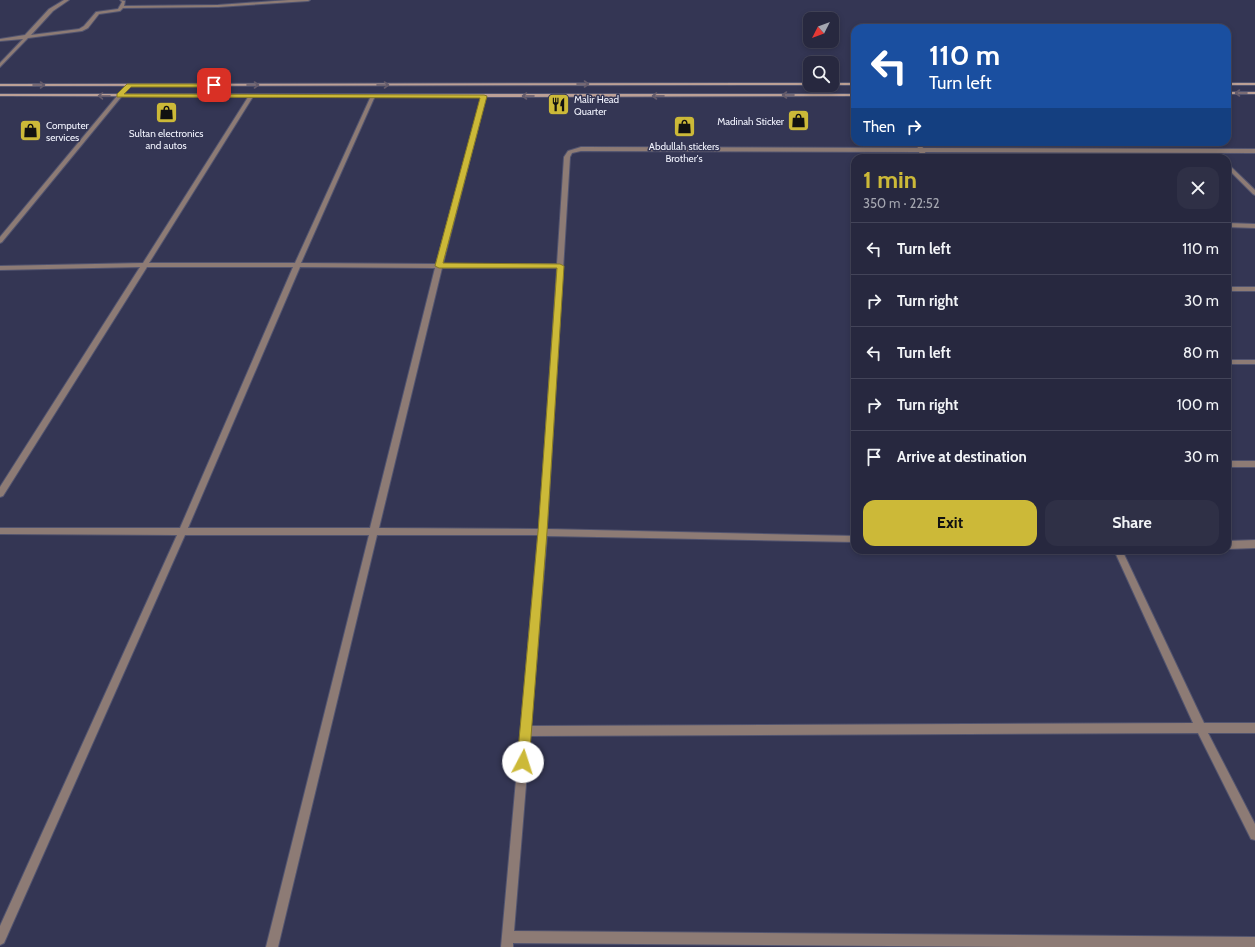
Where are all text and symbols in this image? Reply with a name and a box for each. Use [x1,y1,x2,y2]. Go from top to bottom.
north arrow [803,12,839,48]
map controls [803,12,839,92]
text: 110 m [929,38,1000,72]
icon: left [863,40,915,92]
button: search [803,56,839,92]
pin [197,68,231,102]
text: Turn left [929,72,992,94]
icon: arrive [203,74,225,96]
one-way arrow [576,80,589,88]
one-way arrow [32,81,45,89]
one-way arrow [246,81,259,89]
one-way arrow [376,81,389,89]
one-way arrow [1235,89,1248,97]
one-way arrow [782,91,795,99]
one-way arrow [98,92,111,99]
one-way arrow [522,92,535,100]
restaurant icon: Malir Head Quarter [545,92,571,118]
one-way arrow [652,92,665,100]
place label: Malir Head Quarter [574,93,619,118]
shop icon: Sultan electronics and autos [153,100,179,126]
shop icon: Madinah Sticker [786,108,812,134]
shop icon: Abdullah stickers Brother's [671,113,697,139]
place label: Madinah Sticker [717,115,785,128]
icon: right [903,116,925,138]
shop icon: Computer services [18,118,44,144]
text: Then [863,118,895,136]
place label: Computer services [46,119,90,144]
place label: Sultan electronics and autos [129,127,203,152]
place label: Abdullah stickers Brother's [649,140,719,165]
text: 1 min [863,165,917,194]
button: close [1177,167,1219,209]
text: 350 m · 22:52 [863,195,940,211]
icon: left [863,238,885,260]
text: Turn left [897,240,951,258]
text: 110 m [1182,240,1219,258]
icon: right [863,290,885,312]
text: Turn right [897,292,958,310]
text: 30 m [1184,292,1219,310]
icon: left [863,342,885,364]
text: Turn left [897,344,951,362]
text: 80 m [1183,344,1219,362]
icon: right [863,394,885,416]
text: Turn right [897,396,958,414]
text: 100 m [1177,396,1219,414]
icon: arrive [863,446,885,468]
text: Arrive at destination [897,448,1027,466]
text: 30 m [1184,448,1219,466]
button: Exit [863,500,1037,546]
button: Share [1045,500,1219,546]
position arrow [502,741,544,783]

